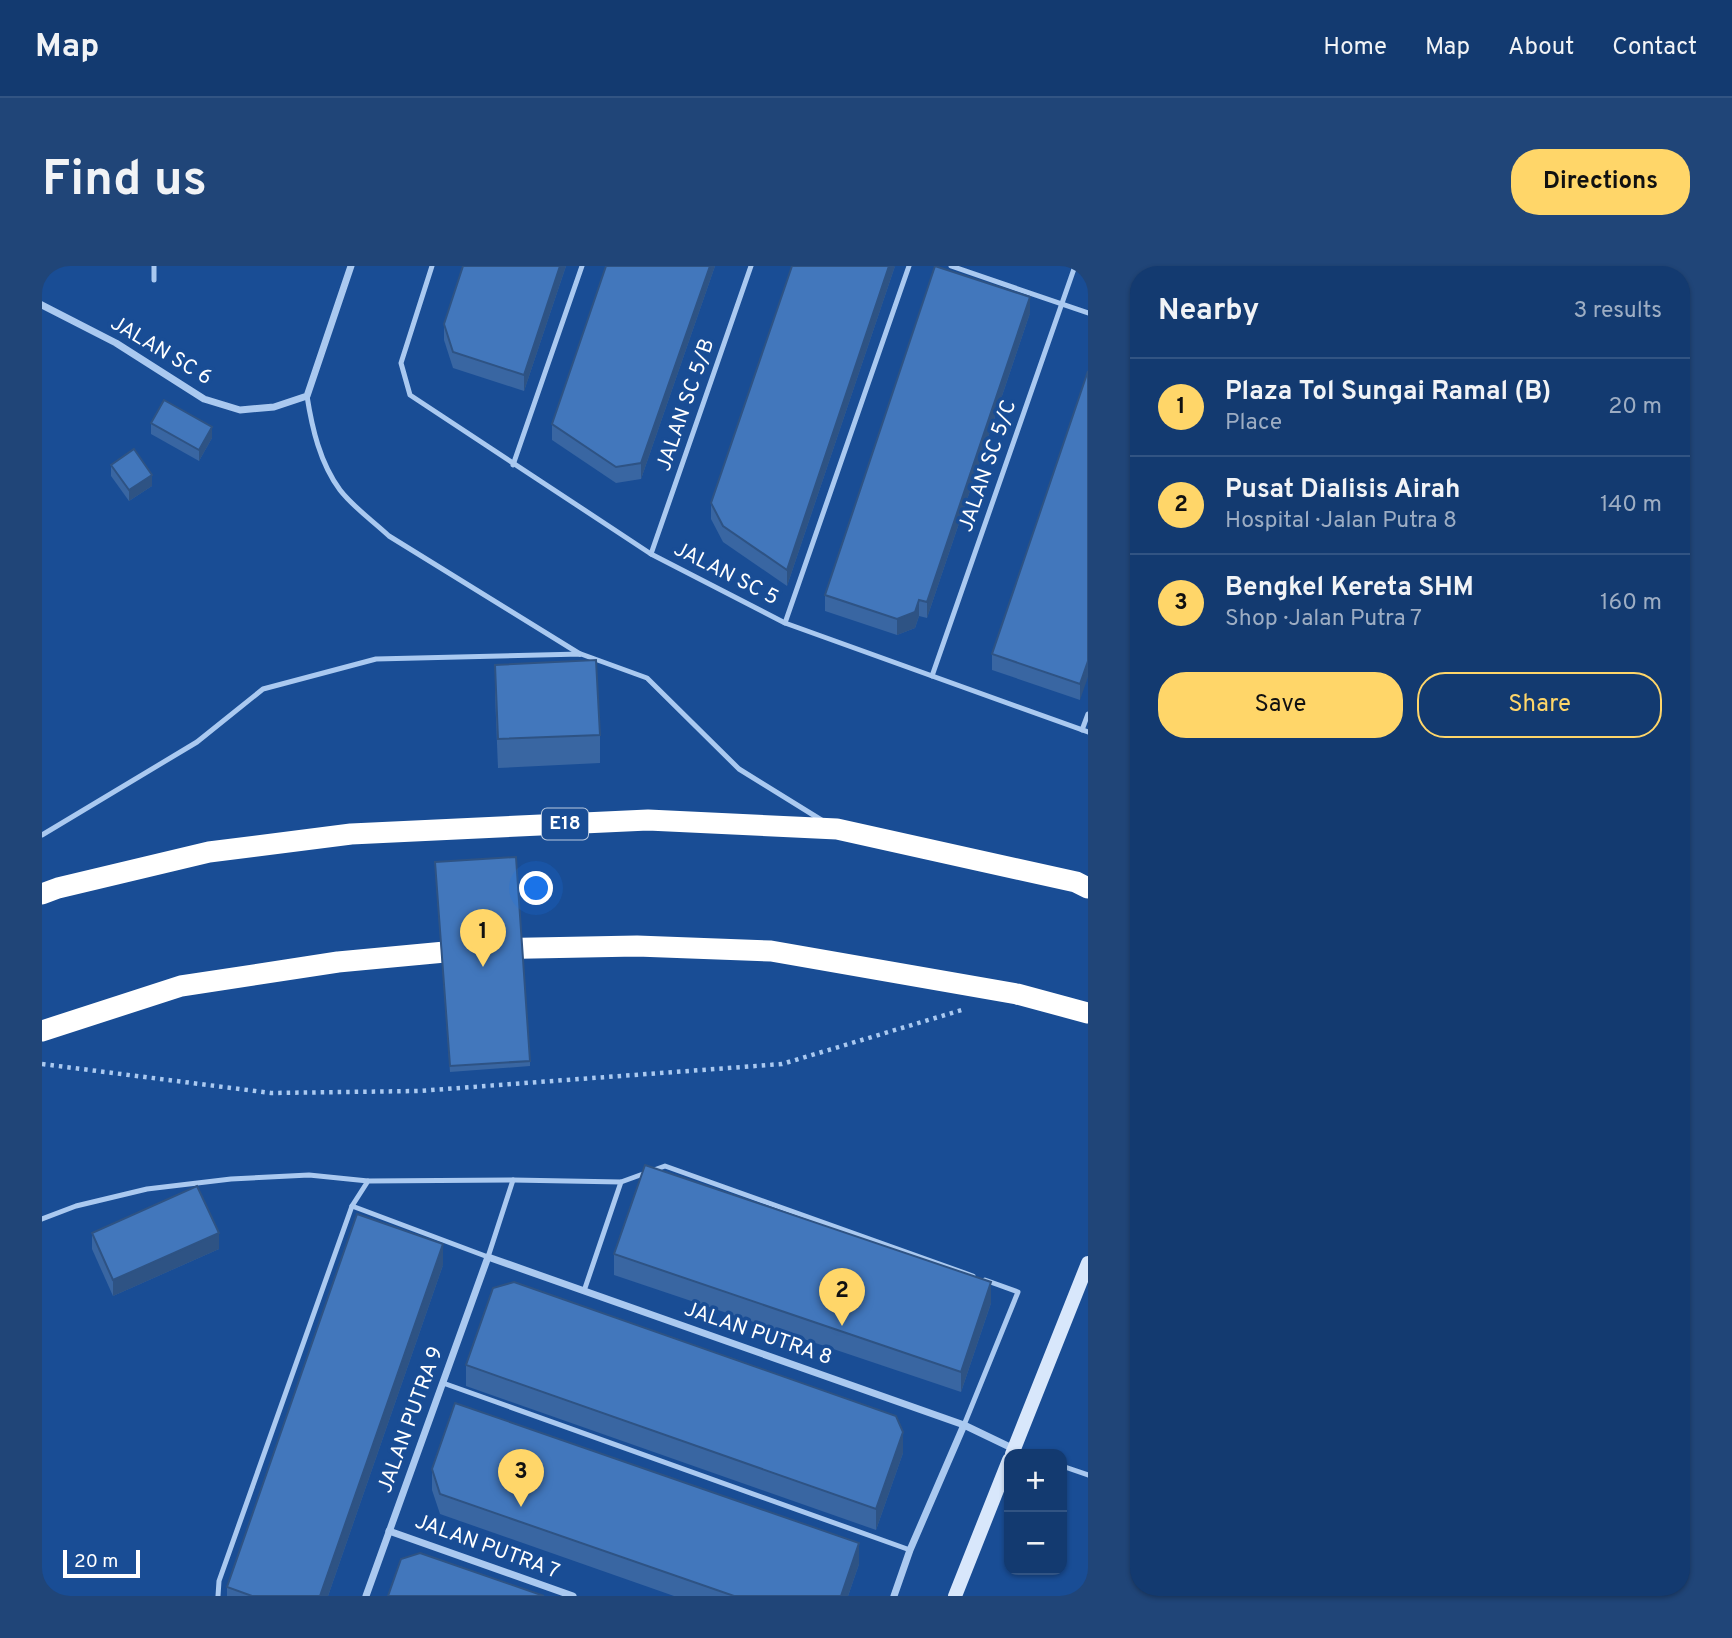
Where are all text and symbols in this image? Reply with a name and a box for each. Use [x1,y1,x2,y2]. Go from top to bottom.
text: Map [35,27,99,69]
text: Home [1323,33,1387,63]
text: Map [1425,33,1470,63]
text: About [1508,33,1574,63]
text: Contact [1612,33,1697,63]
button: Directions [1511,149,1690,215]
text: Find us [42,151,207,213]
text: Nearby [1158,293,1259,330]
text: 3 results [1573,297,1662,326]
street label: JALAN SC 6 [105,310,217,392]
street label: JALAN SC 5/B [651,335,721,475]
text: Plaza Tol Sungai Ramal (B) [1225,376,1551,409]
text: 1 [1176,393,1186,422]
text: 20 m [1608,393,1662,422]
street label: JALAN SC 5/C [953,396,1023,536]
text: Place [1225,409,1282,438]
text: Pusat Dialisis Airah [1225,474,1460,507]
text: 2 [1174,491,1188,520]
text: 140 m [1600,491,1662,520]
text: Hospital · Jalan Putra 8 [1225,507,1457,536]
street label: JALAN SC 5 [669,536,783,612]
text: Bengkel Kereta SHM [1225,572,1474,605]
text: 3 [1174,589,1188,618]
text: 160 m [1600,589,1662,618]
text: Shop · Jalan Putra 7 [1225,605,1422,634]
button: Save [1158,672,1403,738]
button: Share [1417,672,1662,738]
road number: E18 [542,808,588,839]
your location [519,871,553,905]
pin: 1 [460,909,506,967]
pin: 2 [819,1268,865,1326]
street label: JALAN PUTRA 8 [681,1296,835,1372]
street label: JALAN PUTRA 9 [372,1343,450,1497]
pin: 3 [498,1449,544,1507]
map controls [1004,1449,1067,1575]
button: + [1004,1449,1067,1512]
street label: JALAN PUTRA 7 [411,1508,563,1586]
button: − [1004,1512,1067,1575]
scale bar [63,1547,140,1579]
text: 20 m [74,1550,118,1574]

